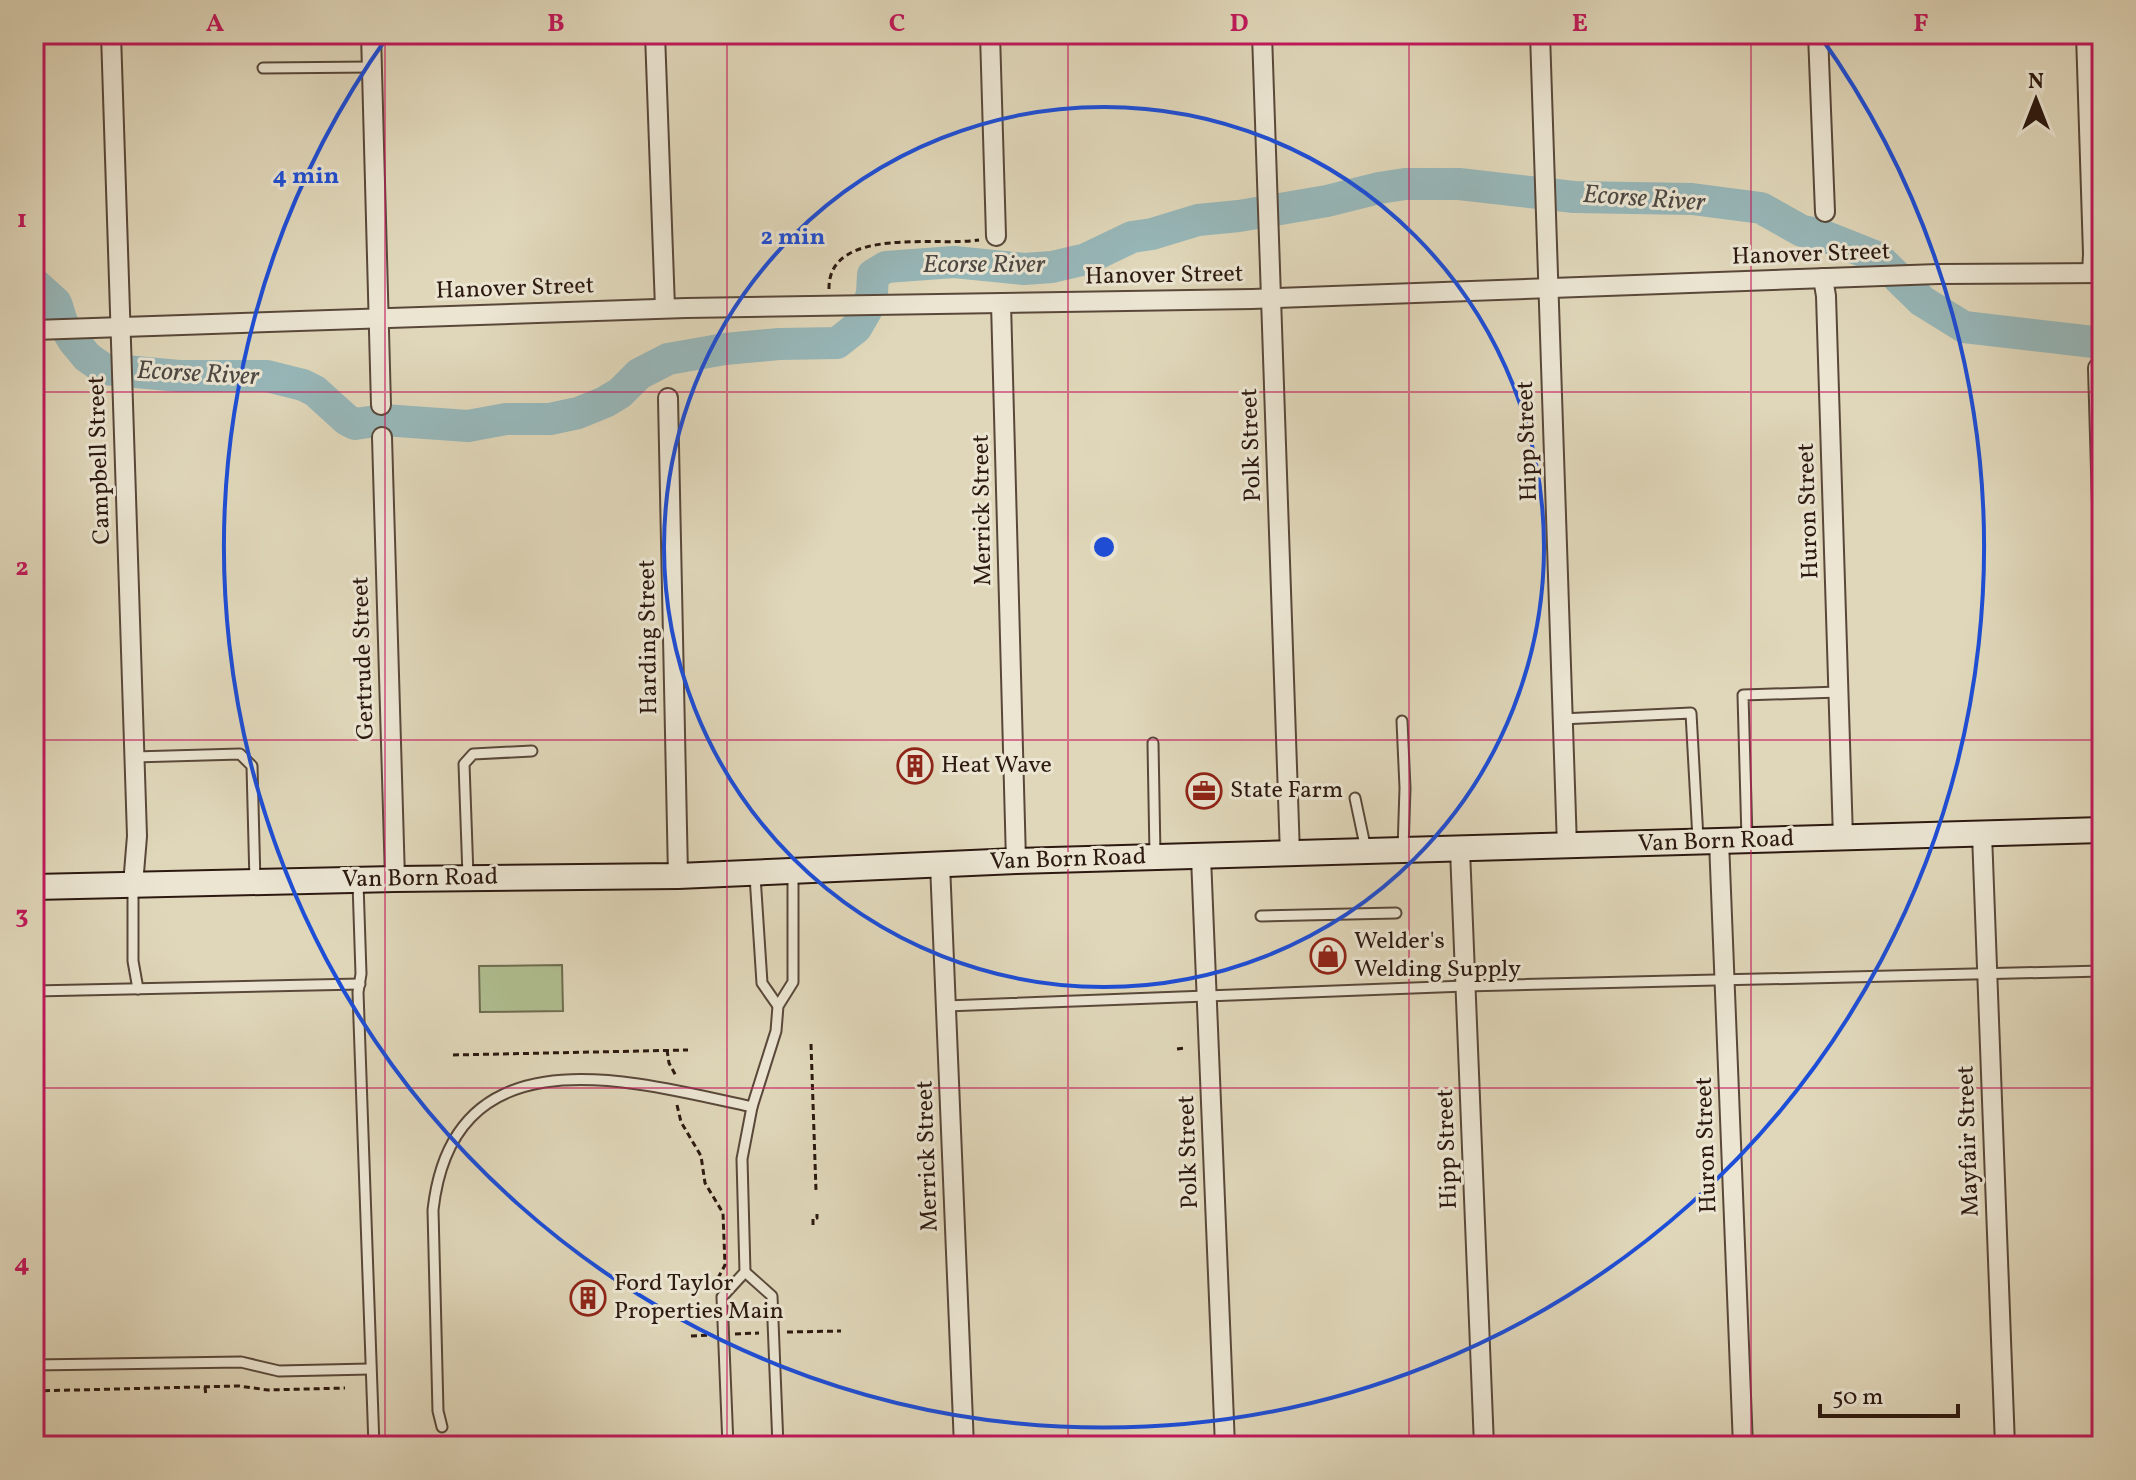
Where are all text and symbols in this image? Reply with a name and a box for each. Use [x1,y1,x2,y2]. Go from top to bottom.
text: A [206,6,225,42]
text: B [547,6,565,42]
text: C [889,6,905,42]
text: D [1229,6,1249,42]
text: E [1572,6,1588,42]
text: F [1913,6,1929,42]
north arrow [1996,60,2076,140]
text: N [2028,67,2044,98]
text: 4 min [273,160,340,194]
water label: Ecorse River [1581,177,1707,221]
text: 1 [17,202,27,238]
text: 2 min [761,221,826,255]
street label: Hanover Street [1731,235,1891,275]
water label: Ecorse River [922,247,1046,283]
street label: Hanover Street [1084,258,1244,294]
street label: Hanover Street [435,269,595,309]
water label: Ecorse River [136,353,261,395]
street label: Campbell Street [80,375,120,545]
street label: Hipp Street [1509,380,1547,502]
street label: Polk Street [1233,387,1271,503]
street label: Merrick Street [965,434,1001,586]
street label: Huron Street [1790,442,1828,580]
centre of rings [1090,533,1118,561]
text: 2 [15,550,29,586]
street label: Harding Street [631,559,667,715]
street label: Gertrude Street [344,576,384,740]
building icon: Heat Wave [896,747,934,785]
place label: Heat Wave [941,749,1052,783]
office icon: State Farm [1185,772,1223,810]
place label: State Farm [1230,774,1343,808]
street label: Van Born Road [1637,822,1795,862]
street label: Van Born Road [989,840,1147,880]
street label: Van Born Road [341,861,499,897]
text: 3 [15,898,29,934]
place label: Welder's Welding Supply [1354,925,1521,987]
shop icon: Welder's Welding Supply [1309,937,1347,975]
street label: Mayfair Street [1949,1065,1989,1217]
street label: Huron Street [1688,1076,1726,1214]
street label: Merrick Street [908,1080,948,1232]
street label: Hipp Street [1429,1088,1467,1210]
street label: Polk Street [1170,1094,1208,1210]
text: 4 [14,1246,30,1282]
place label: Ford Taylor Properties Main [614,1267,784,1329]
building icon: Ford Taylor Properties Main [569,1279,607,1317]
scale bar [1820,1368,1958,1418]
text: 50 m [1832,1381,1884,1415]

